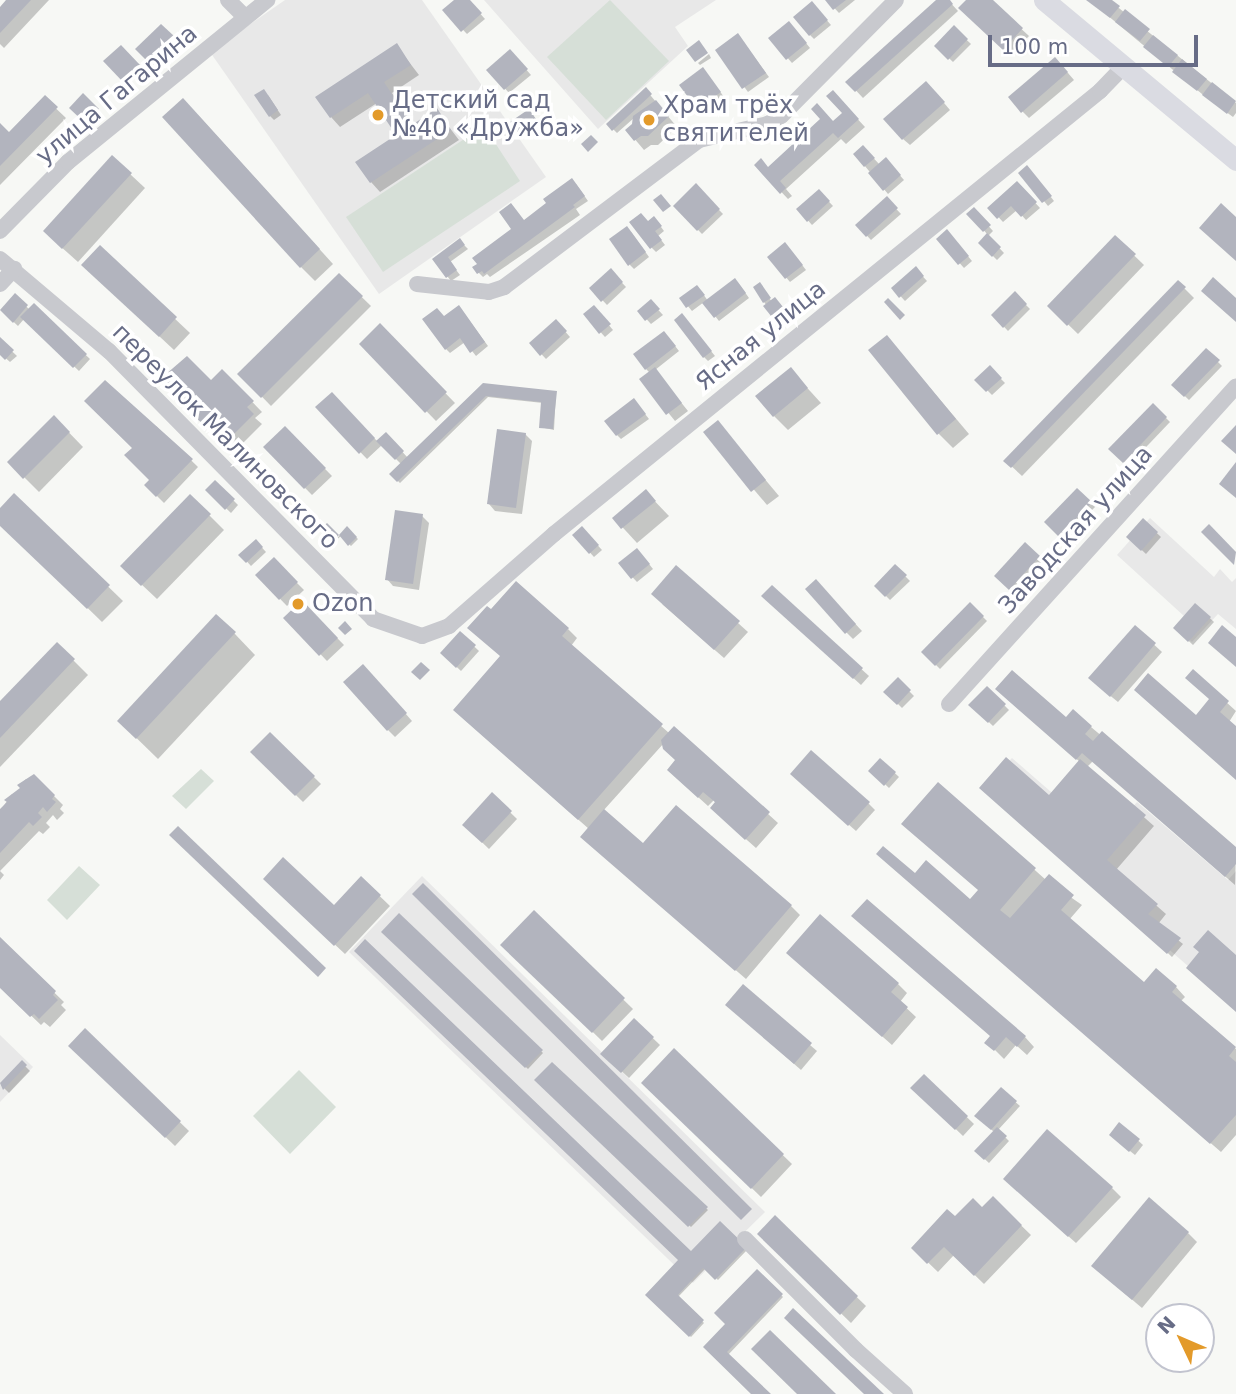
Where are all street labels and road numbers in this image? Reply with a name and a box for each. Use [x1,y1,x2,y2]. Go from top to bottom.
street label: улица Гагарина [30,19,204,171]
street label: Ясная улица [690,275,832,397]
street label: переулок Малиновского [106,318,344,556]
street label: Заводская улица [993,440,1159,620]

